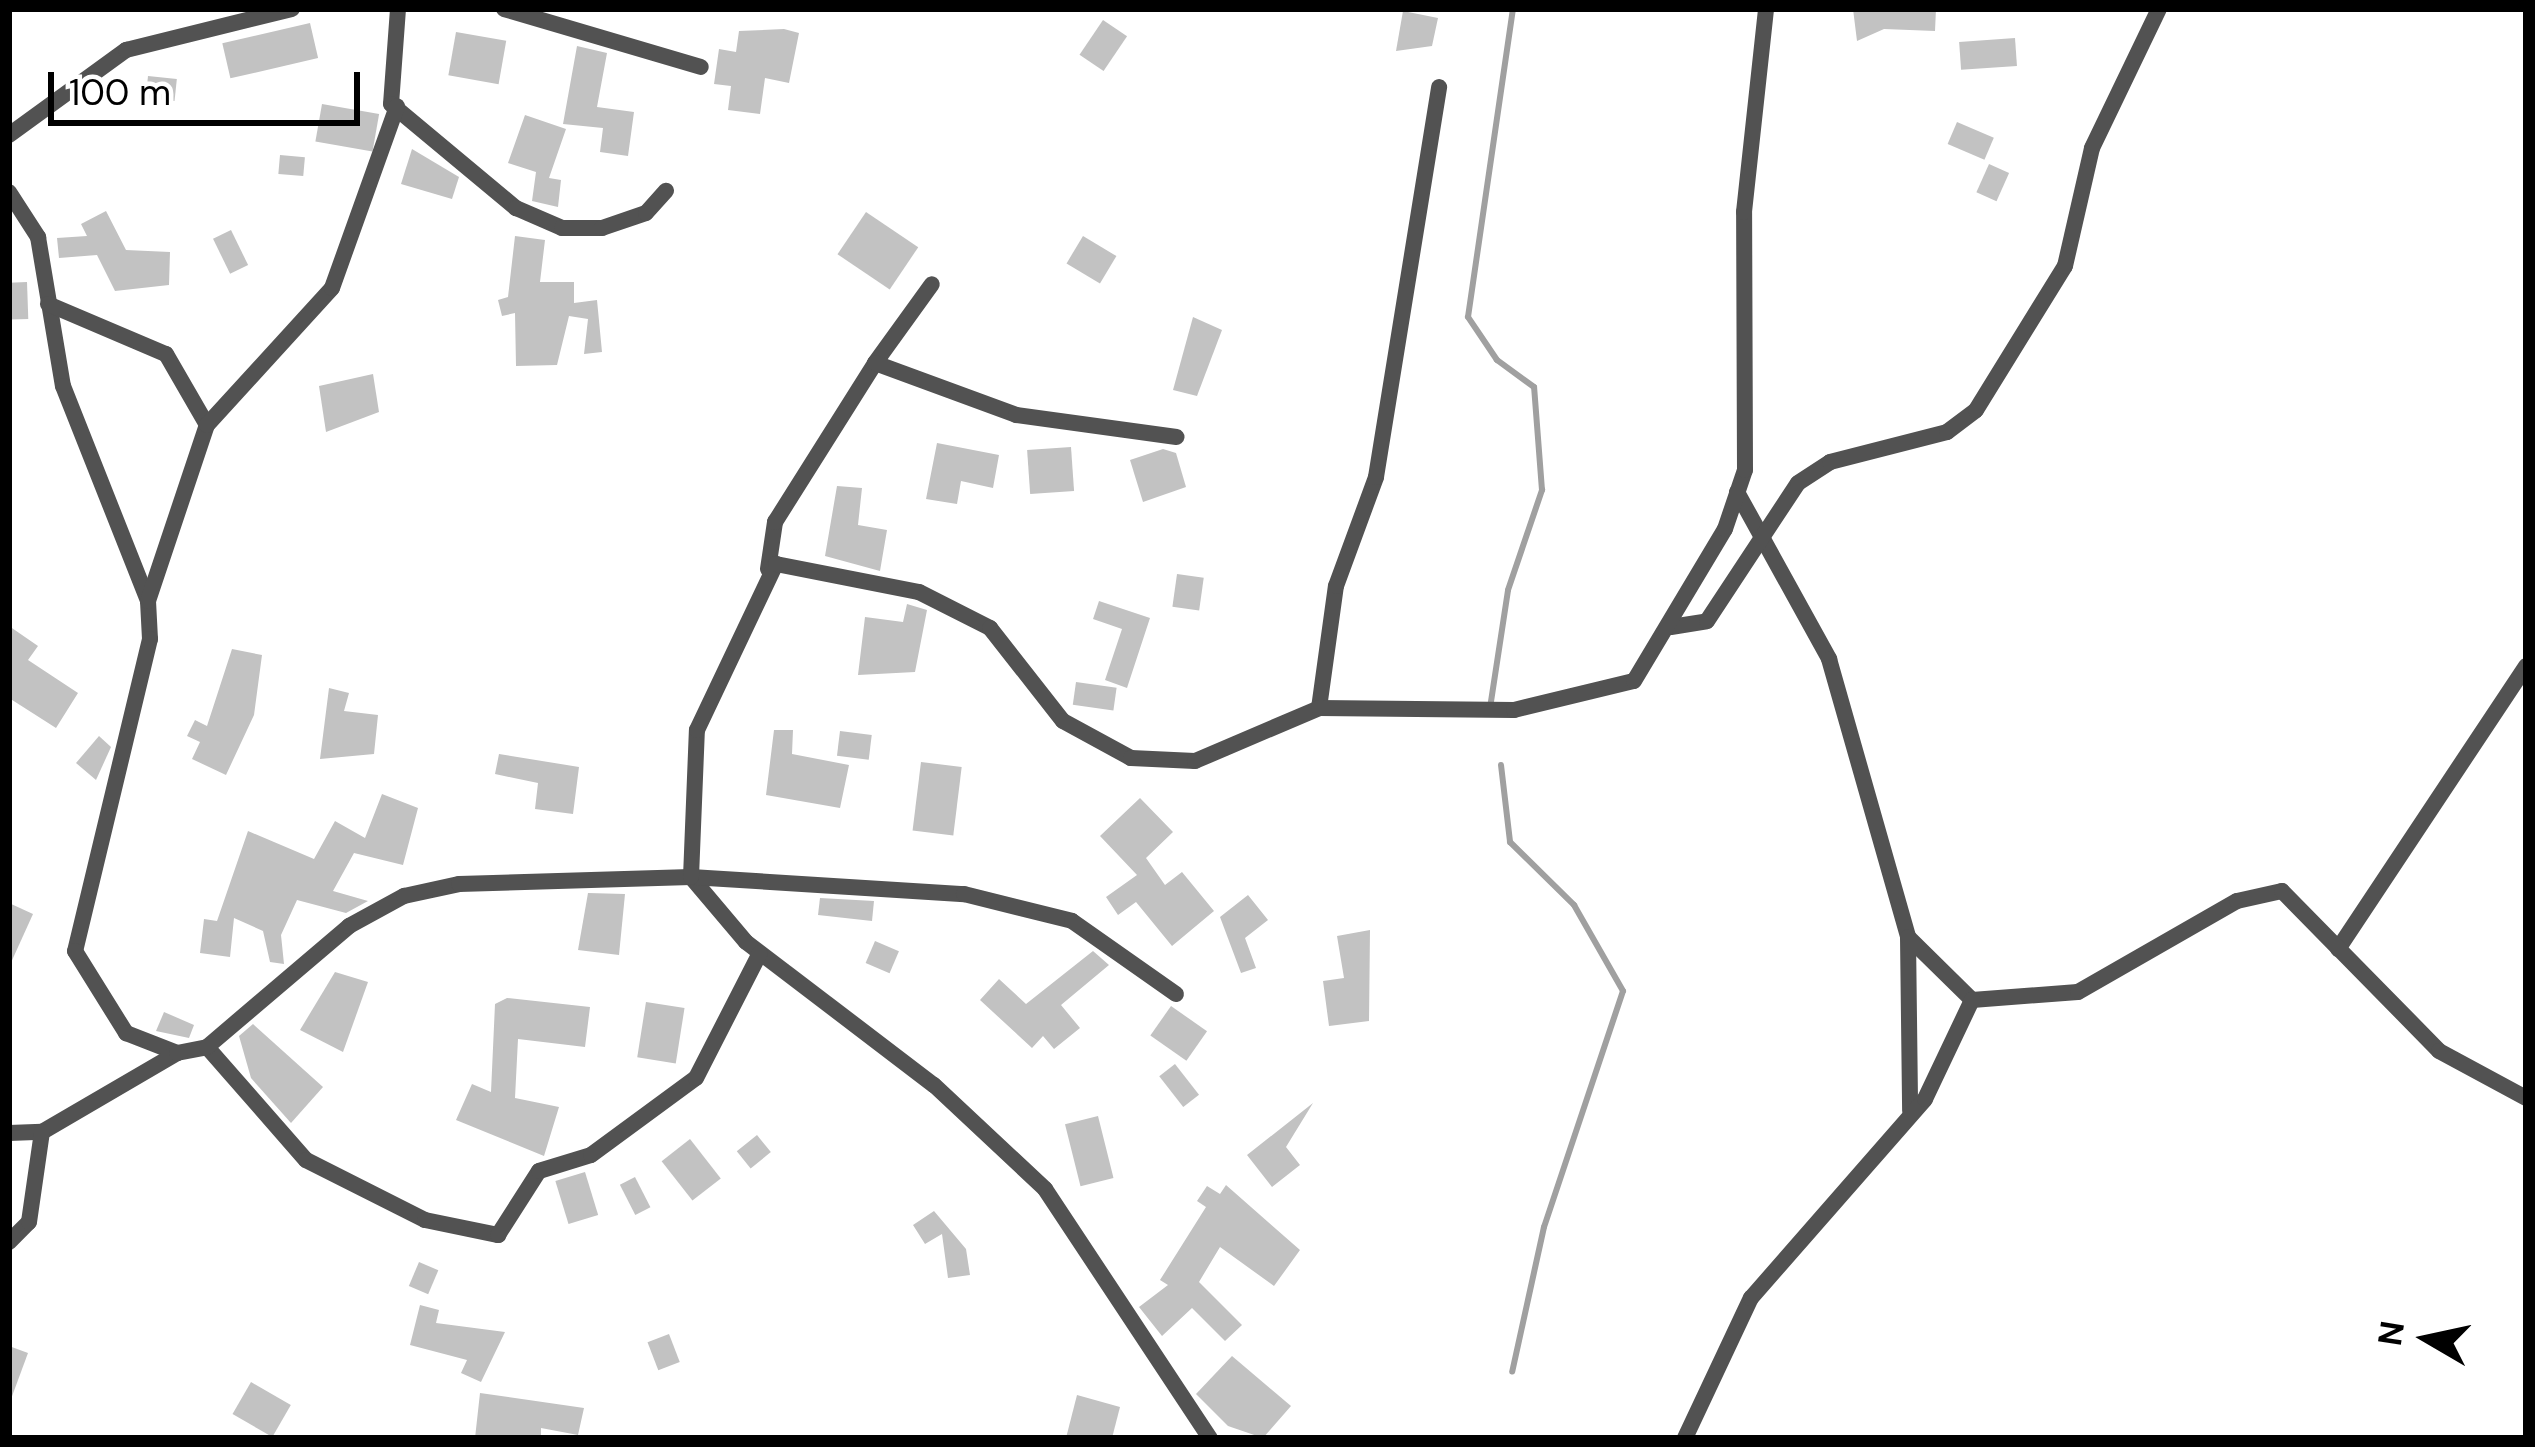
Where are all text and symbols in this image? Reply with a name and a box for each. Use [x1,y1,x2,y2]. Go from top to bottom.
scale bar [54,48,366,122]
text: 100 m [69,69,171,116]
north arrow [2367,1279,2487,1399]
text: N [2368,1318,2414,1349]

